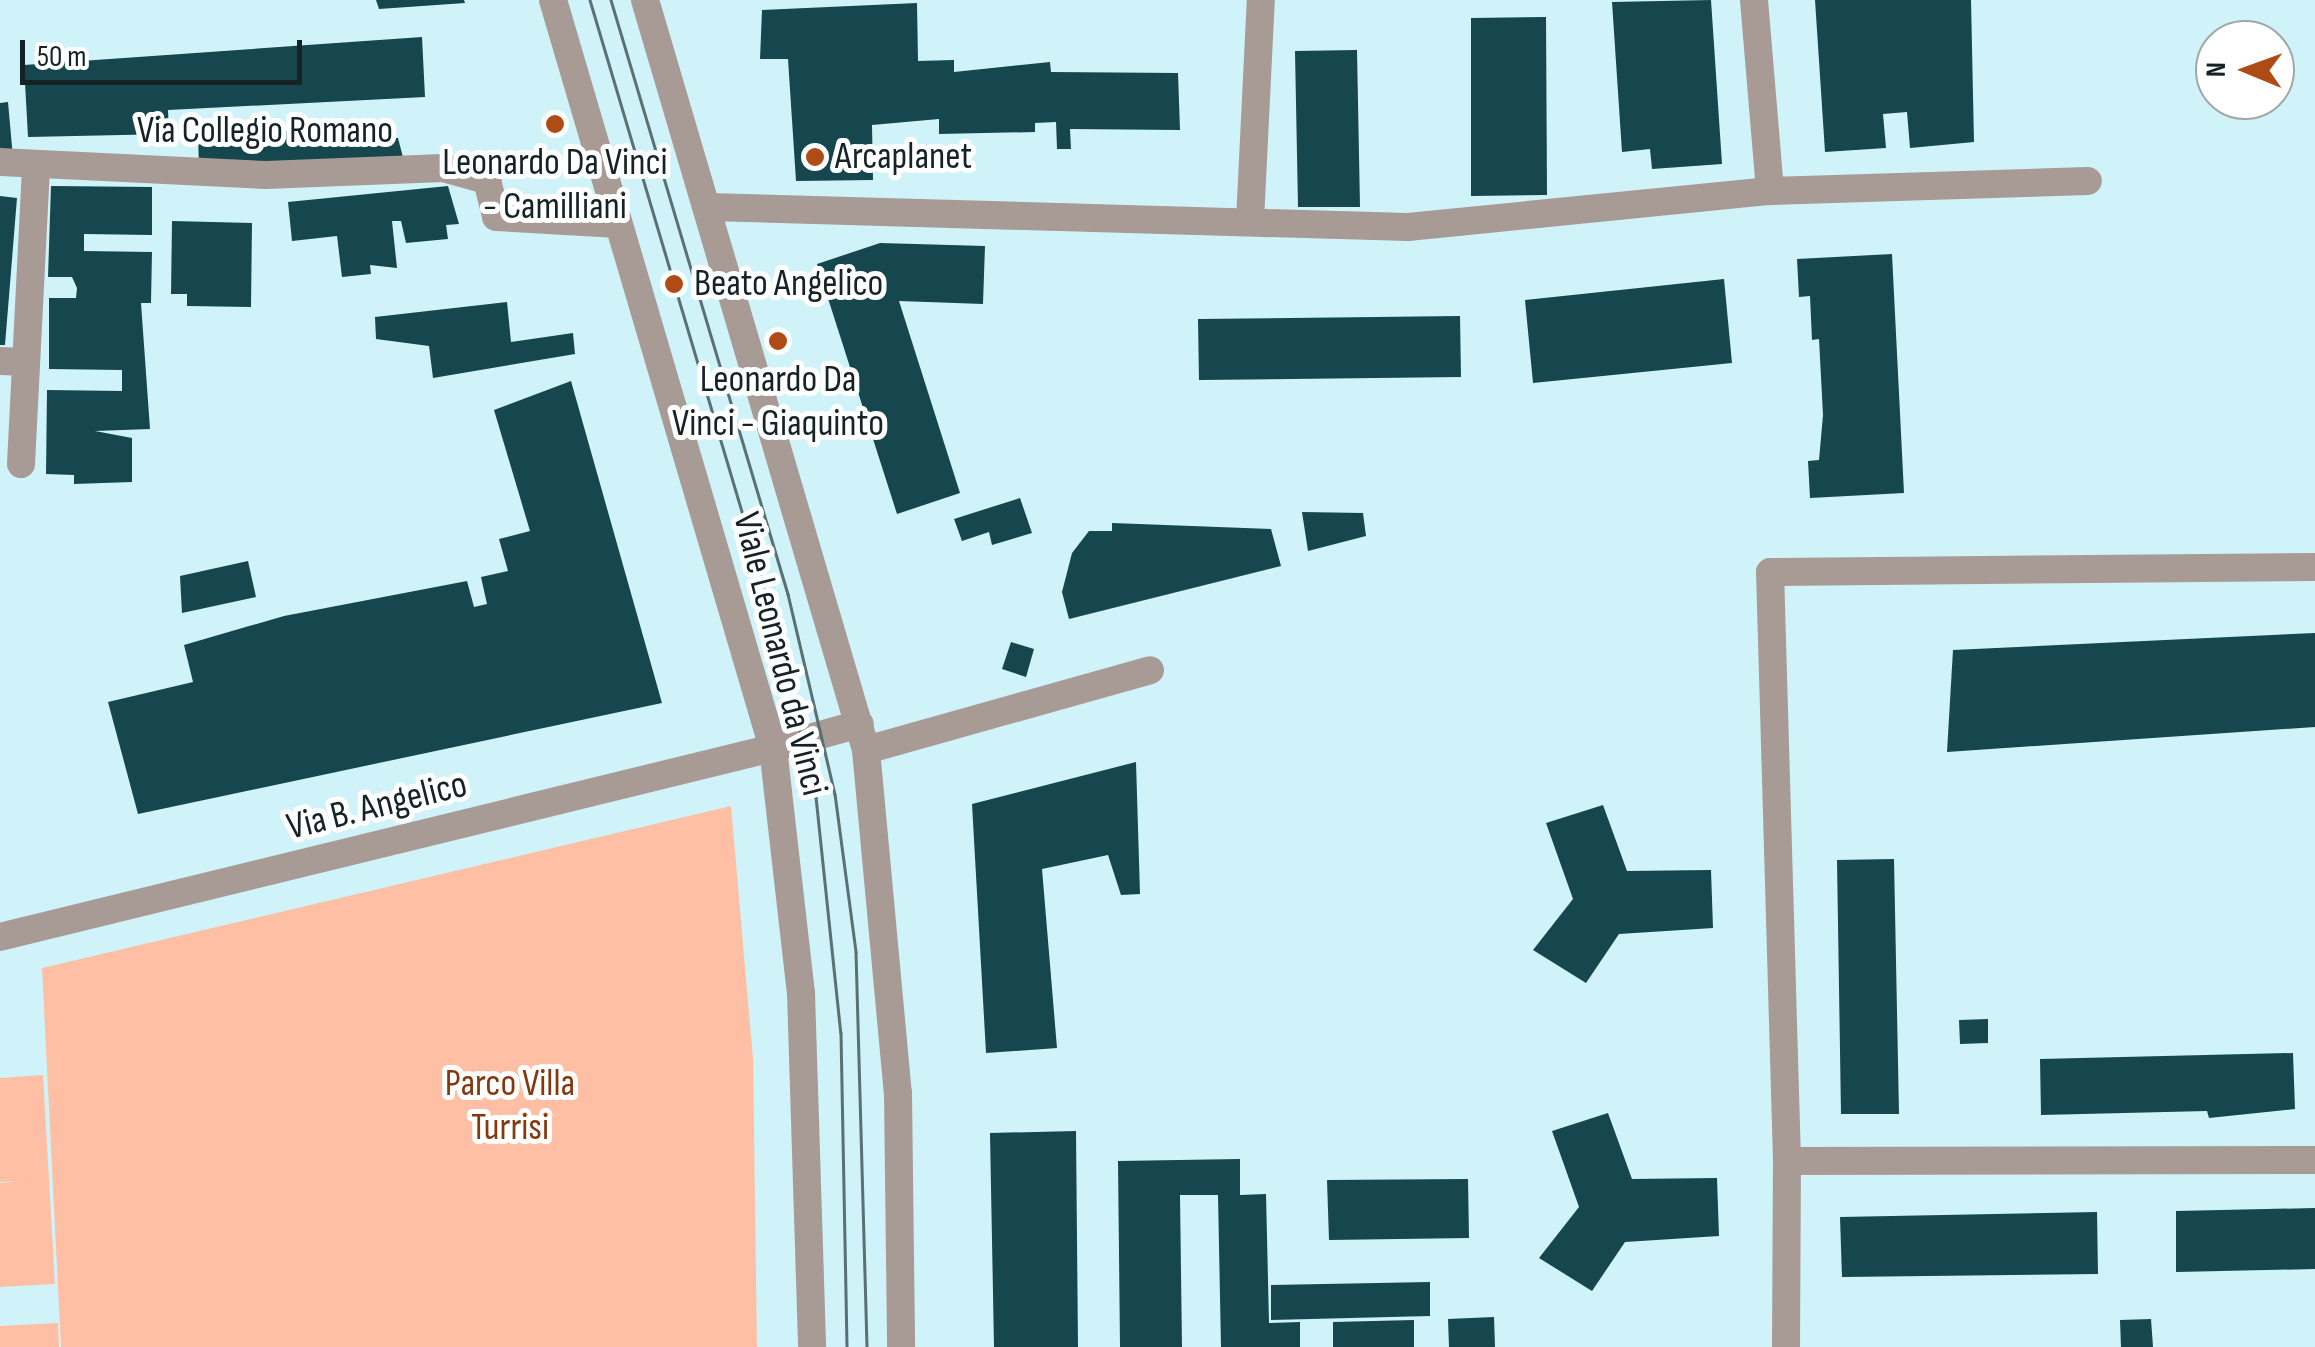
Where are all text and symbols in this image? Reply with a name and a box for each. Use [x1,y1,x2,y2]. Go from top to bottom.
scale bar [25,20,308,82]
north arrow [2195,20,2295,120]
text: 50 m [37,39,86,75]
text: N [2200,62,2233,77]
street label: Via Collegio Romano [137,108,393,154]
marker: Leonardo Da Vinci - Camilliani [544,113,566,135]
place label: Arcaplanet [835,134,972,180]
place label: Leonardo Da Vinci - Camilliani [442,140,668,230]
marker: Arcaplanet [804,146,826,168]
place label: Beato Angelico [694,261,883,307]
marker: Beato Angelico [663,273,685,295]
marker: Leonardo Da Vinci - Giaquinto [767,330,789,352]
place label: Leonardo Da Vinci - Giaquinto [672,357,884,446]
street label: Viale Leonardo da Vinci [723,508,837,800]
street label: Via B. Angelico [282,762,472,850]
park label: Parco Villa Turrisi [445,1061,575,1150]

